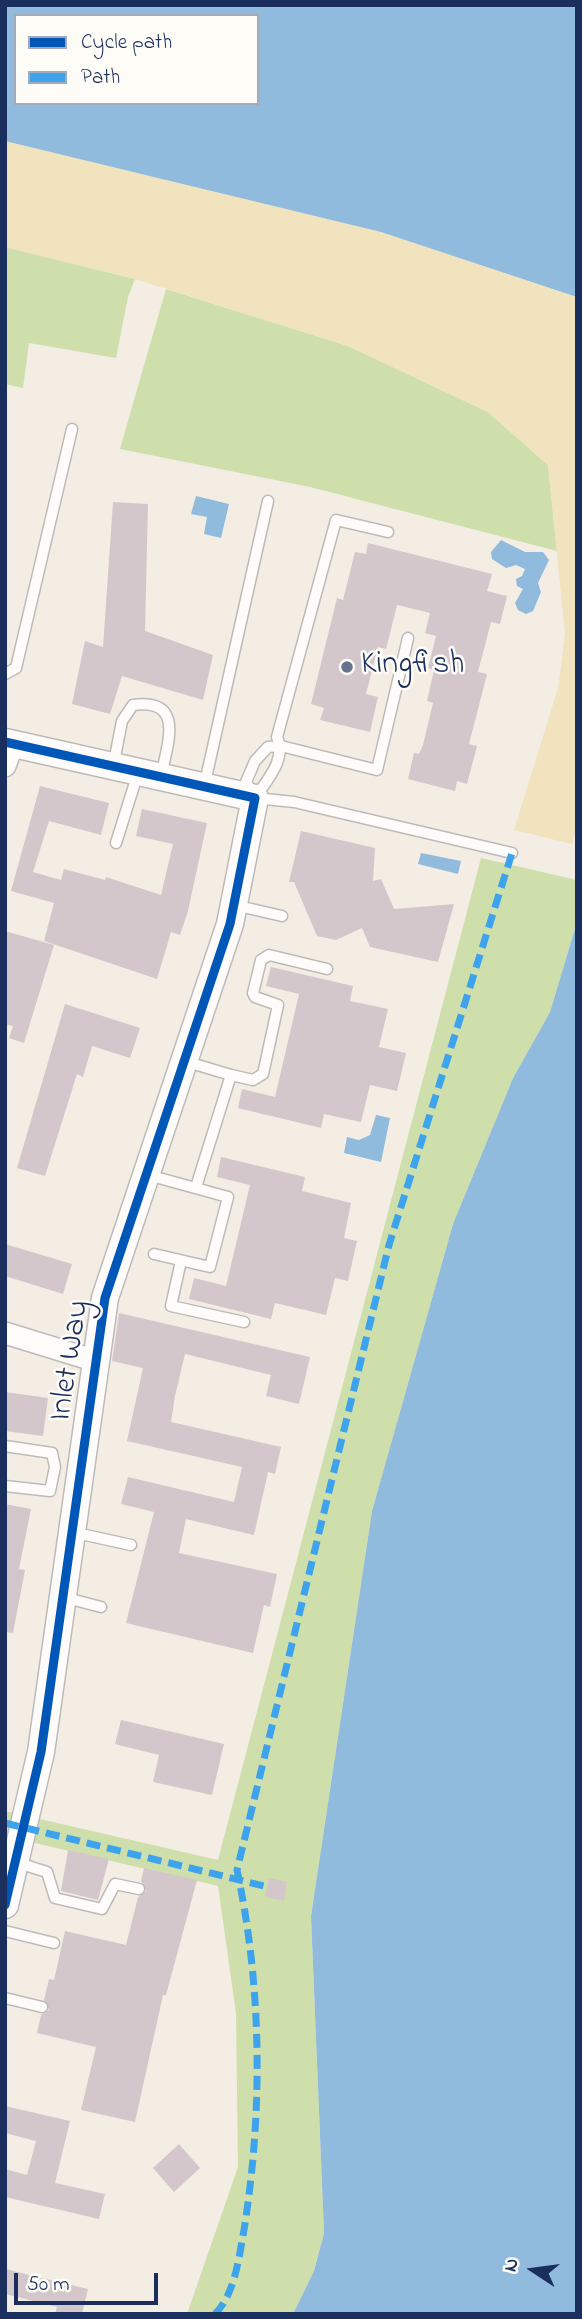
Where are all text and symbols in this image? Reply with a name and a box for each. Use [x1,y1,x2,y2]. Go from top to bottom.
legend [14,14,259,105]
text: Cycle path [81,28,172,58]
text: Path [81,63,120,93]
place label: Kingfish [361,648,465,686]
marker: Kingfish [339,659,355,675]
street label: Inlet Way [44,1298,100,1424]
north arrow [498,2235,568,2305]
text: N [497,2256,527,2274]
scale bar [18,2260,161,2304]
text: 50 m [27,2270,70,2300]

